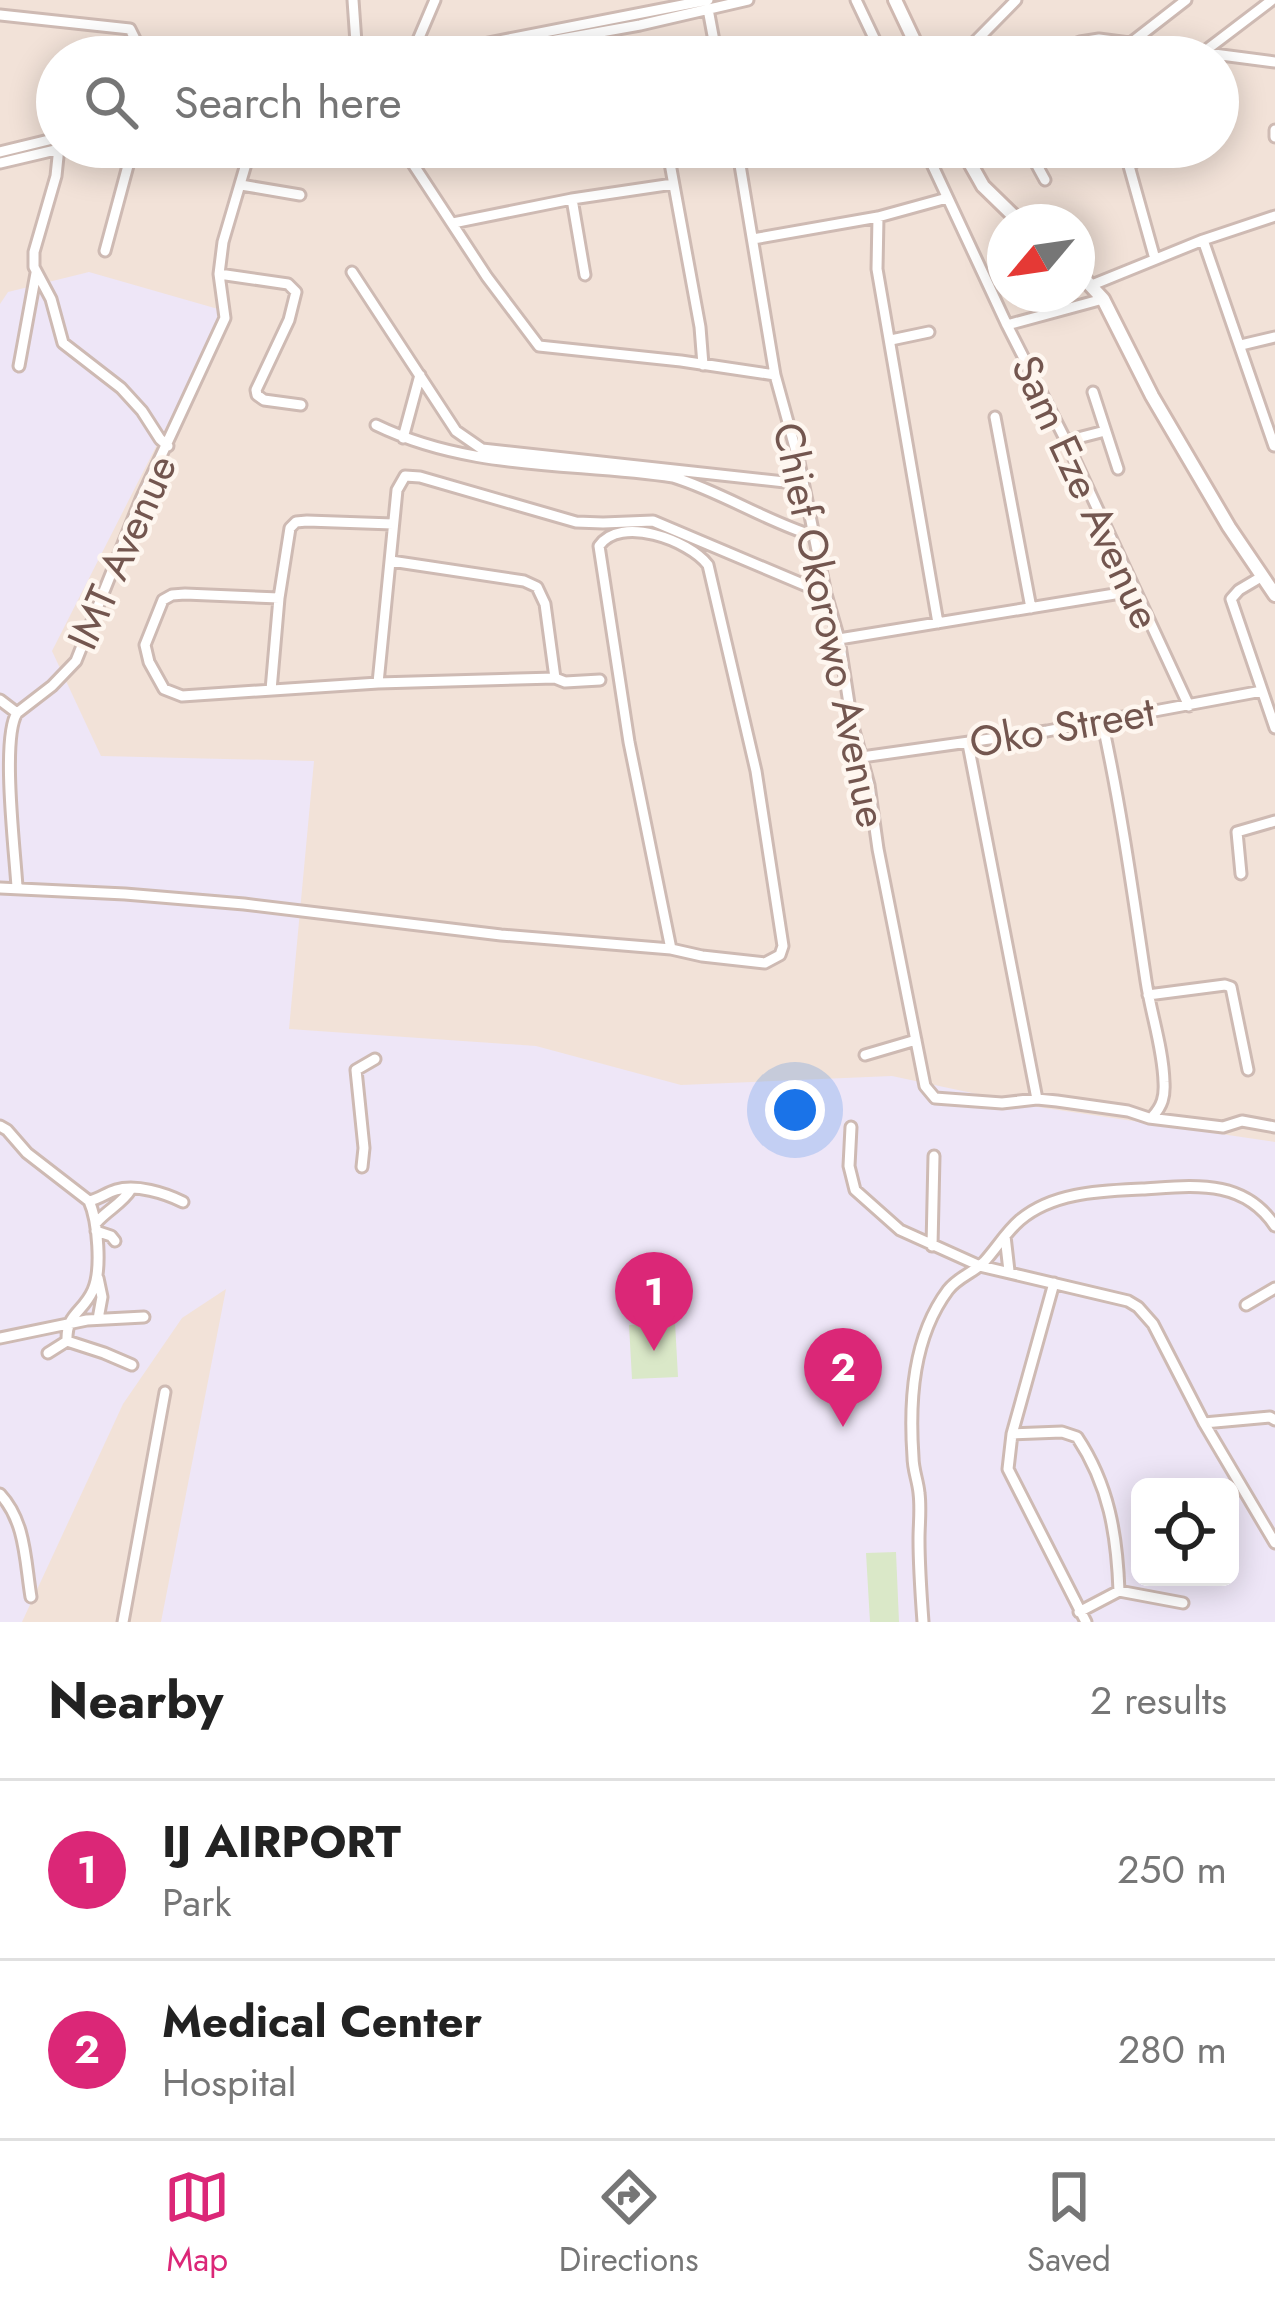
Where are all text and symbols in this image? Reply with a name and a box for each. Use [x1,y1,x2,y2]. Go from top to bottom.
search box [36,36,1239,168]
icon: search [78,69,144,135]
text: Search here [174,70,402,135]
north arrow [987,204,1095,312]
street label: Sam Eze Avenue [996,345,1176,639]
street label: Chief Okorowo Avenue [757,417,903,833]
street label: IMT Avenue [52,445,192,659]
street label: Oko Street [965,681,1159,773]
your location [765,1080,825,1140]
pin: 1 [615,1252,693,1351]
pin: 2 [804,1328,882,1427]
map controls [1131,1478,1239,1586]
button: locate [1131,1478,1239,1586]
text: Nearby [48,1663,223,1737]
text: 2 results [1090,1672,1227,1729]
text: IJ AIRPORT [162,1809,401,1874]
text: 1 [77,1841,97,1898]
text: 250 m [1117,1841,1227,1898]
text: Park [162,1874,232,1931]
text: Medical Center [162,1989,482,2054]
text: 2 [74,2021,100,2078]
text: 280 m [1118,2021,1227,2078]
text: Hospital [162,2054,296,2111]
tab: Map [164,2164,230,2283]
tab: Directions [559,2164,699,2283]
tab: Saved [1027,2164,1111,2283]

